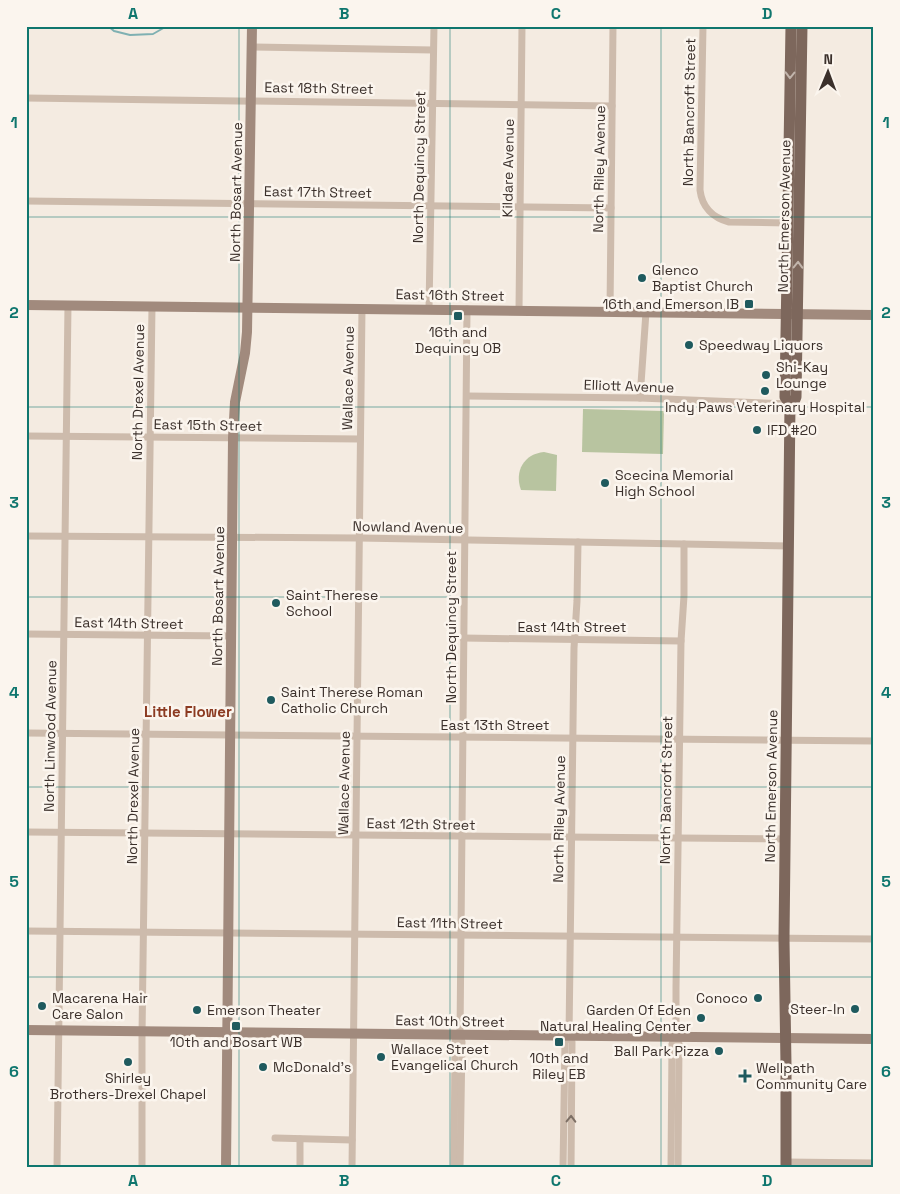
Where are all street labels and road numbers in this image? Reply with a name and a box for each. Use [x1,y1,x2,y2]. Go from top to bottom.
street label: North Bancroft Street [679,38,699,186]
street label: East 18th Street [264,78,374,98]
street label: North Dequincy Street [409,91,429,243]
street label: North Riley Avenue [589,105,609,233]
street label: Kildare Avenue [498,119,518,217]
street label: North Bosart Avenue [226,122,246,262]
street label: North Emerson Avenue [774,140,794,292]
street label: East 17th Street [264,182,372,202]
street label: East 16th Street [395,285,505,305]
street label: North Drexel Avenue [128,324,148,460]
street label: Wallace Avenue [338,326,358,430]
street label: Elliott Avenue [583,375,675,397]
street label: East 15th Street [153,415,263,435]
street label: Nowland Avenue [352,517,464,537]
street label: North Bosart Avenue [208,526,228,666]
street label: North Dequincy Street [442,551,460,703]
street label: East 14th Street [74,613,184,633]
street label: East 14th Street [517,618,627,636]
street label: North Linwood Avenue [40,660,60,812]
street label: North Emerson Avenue [761,710,781,862]
street label: East 13th Street [441,716,549,734]
street label: North Bancroft Street [656,716,676,864]
street label: North Drexel Avenue [123,728,143,864]
street label: Wallace Avenue [334,731,354,835]
street label: North Riley Avenue [549,755,569,883]
street label: East 12th Street [366,814,476,834]
street label: East 11th Street [397,913,503,933]
street label: East 10th Street [395,1011,505,1031]

